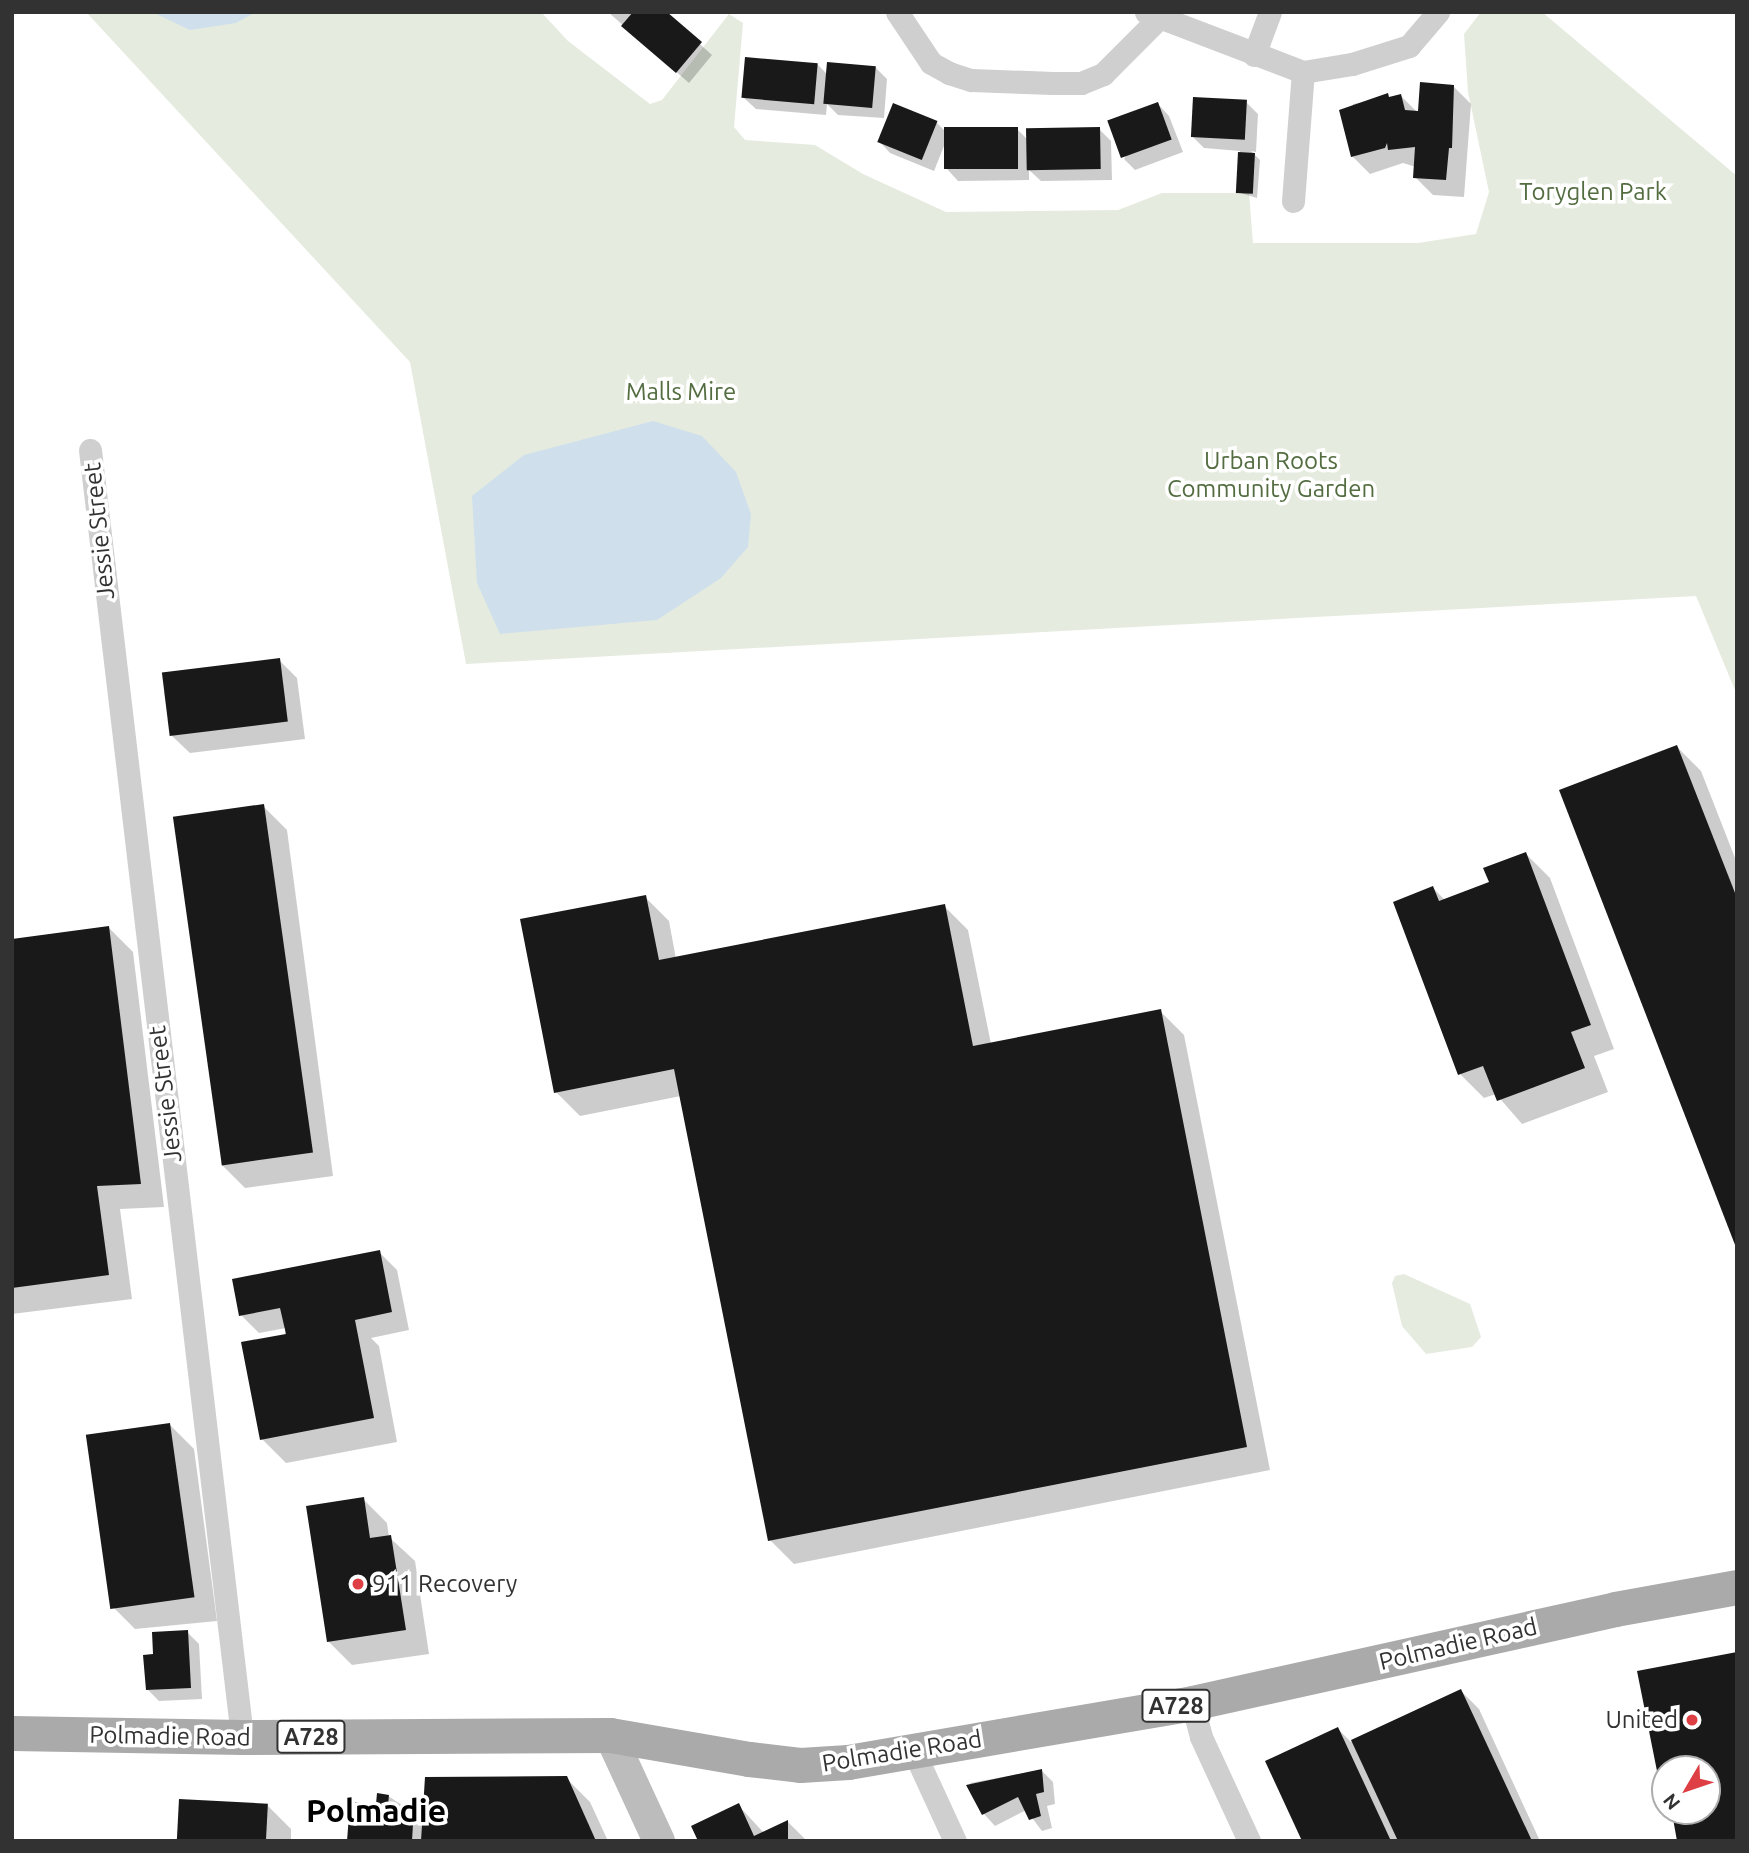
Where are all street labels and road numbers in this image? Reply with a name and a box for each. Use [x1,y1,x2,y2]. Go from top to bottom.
street label: Jessie Street [77,461,121,601]
street label: Jessie Street [142,1024,188,1164]
street label: Polmadie Road [1376,1612,1540,1676]
road number: A728 [1141,1686,1211,1726]
road number: A728 [276,1718,346,1756]
street label: Polmadie Road [89,1720,251,1752]
street label: Polmadie Road [820,1724,984,1778]

